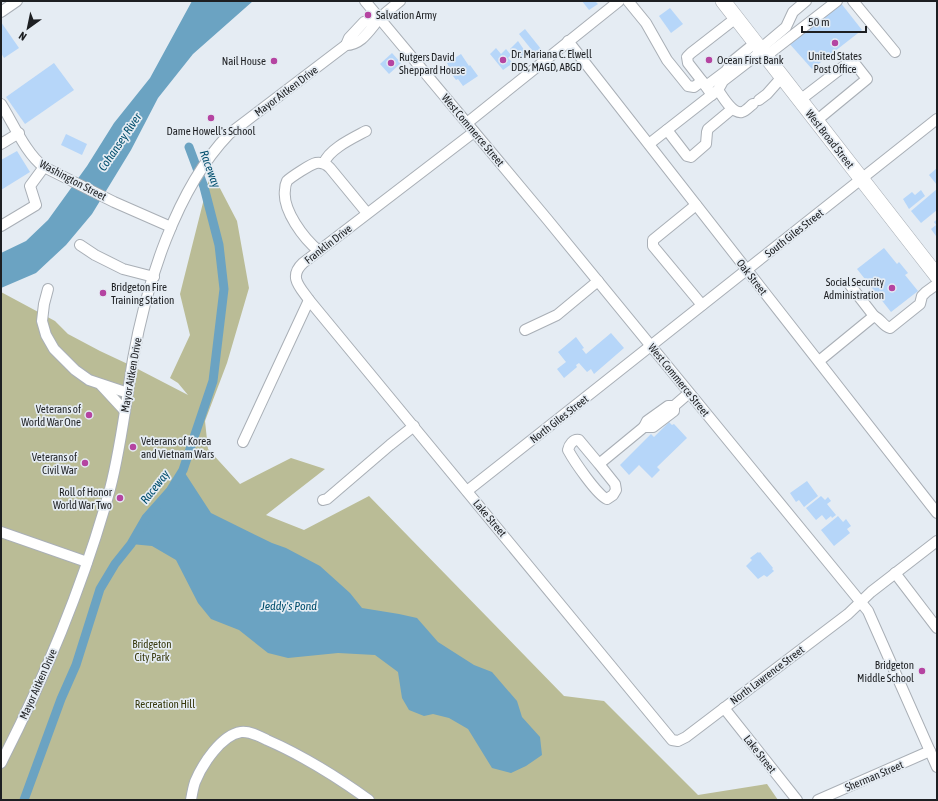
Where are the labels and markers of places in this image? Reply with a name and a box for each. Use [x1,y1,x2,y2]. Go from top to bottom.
place label: Salvation Army [376,9,437,21]
marker: Salvation Army [363,10,373,20]
marker: United States Post Office [830,38,840,48]
place label: Dr. Mariana C. Elwell DDS, MAGD, ABGD [511,48,592,73]
place label: United States Post Office [808,50,862,75]
place label: Rutgers David Sheppard House [399,51,465,76]
place label: Ocean First Bank [717,54,784,66]
place label: Nail House [222,55,266,67]
marker: Dr. Mariana C. Elwell DDS, MAGD, ABGD [498,55,508,65]
marker: Ocean First Bank [704,55,714,65]
marker: Nail House [269,56,279,66]
marker: Rutgers David Sheppard House [386,58,396,68]
marker: Dame Howell's School [206,113,216,123]
place label: Dame Howell's School [167,125,256,137]
place label: Social Security Administration [824,276,884,301]
place label: Bridgeton Fire Training Station [111,281,174,306]
marker: Social Security Administration [887,283,897,293]
marker: Bridgeton Fire Training Station [98,288,108,298]
place label: Veterans of World War One [21,403,81,428]
marker: Veterans of World War One [84,410,94,420]
place label: Veterans of Korea and Vietnam Wars [141,435,214,460]
marker: Veterans of Korea and Vietnam Wars [128,442,138,452]
place label: Veterans of Civil War [32,451,78,476]
marker: Veterans of Civil War [80,458,90,468]
place label: Roll of Honor World War Two [53,486,113,511]
marker: Roll of Honor World War Two [115,493,125,503]
place label: Bridgeton Middle School [857,659,914,684]
marker: Bridgeton Middle School [917,666,927,676]

